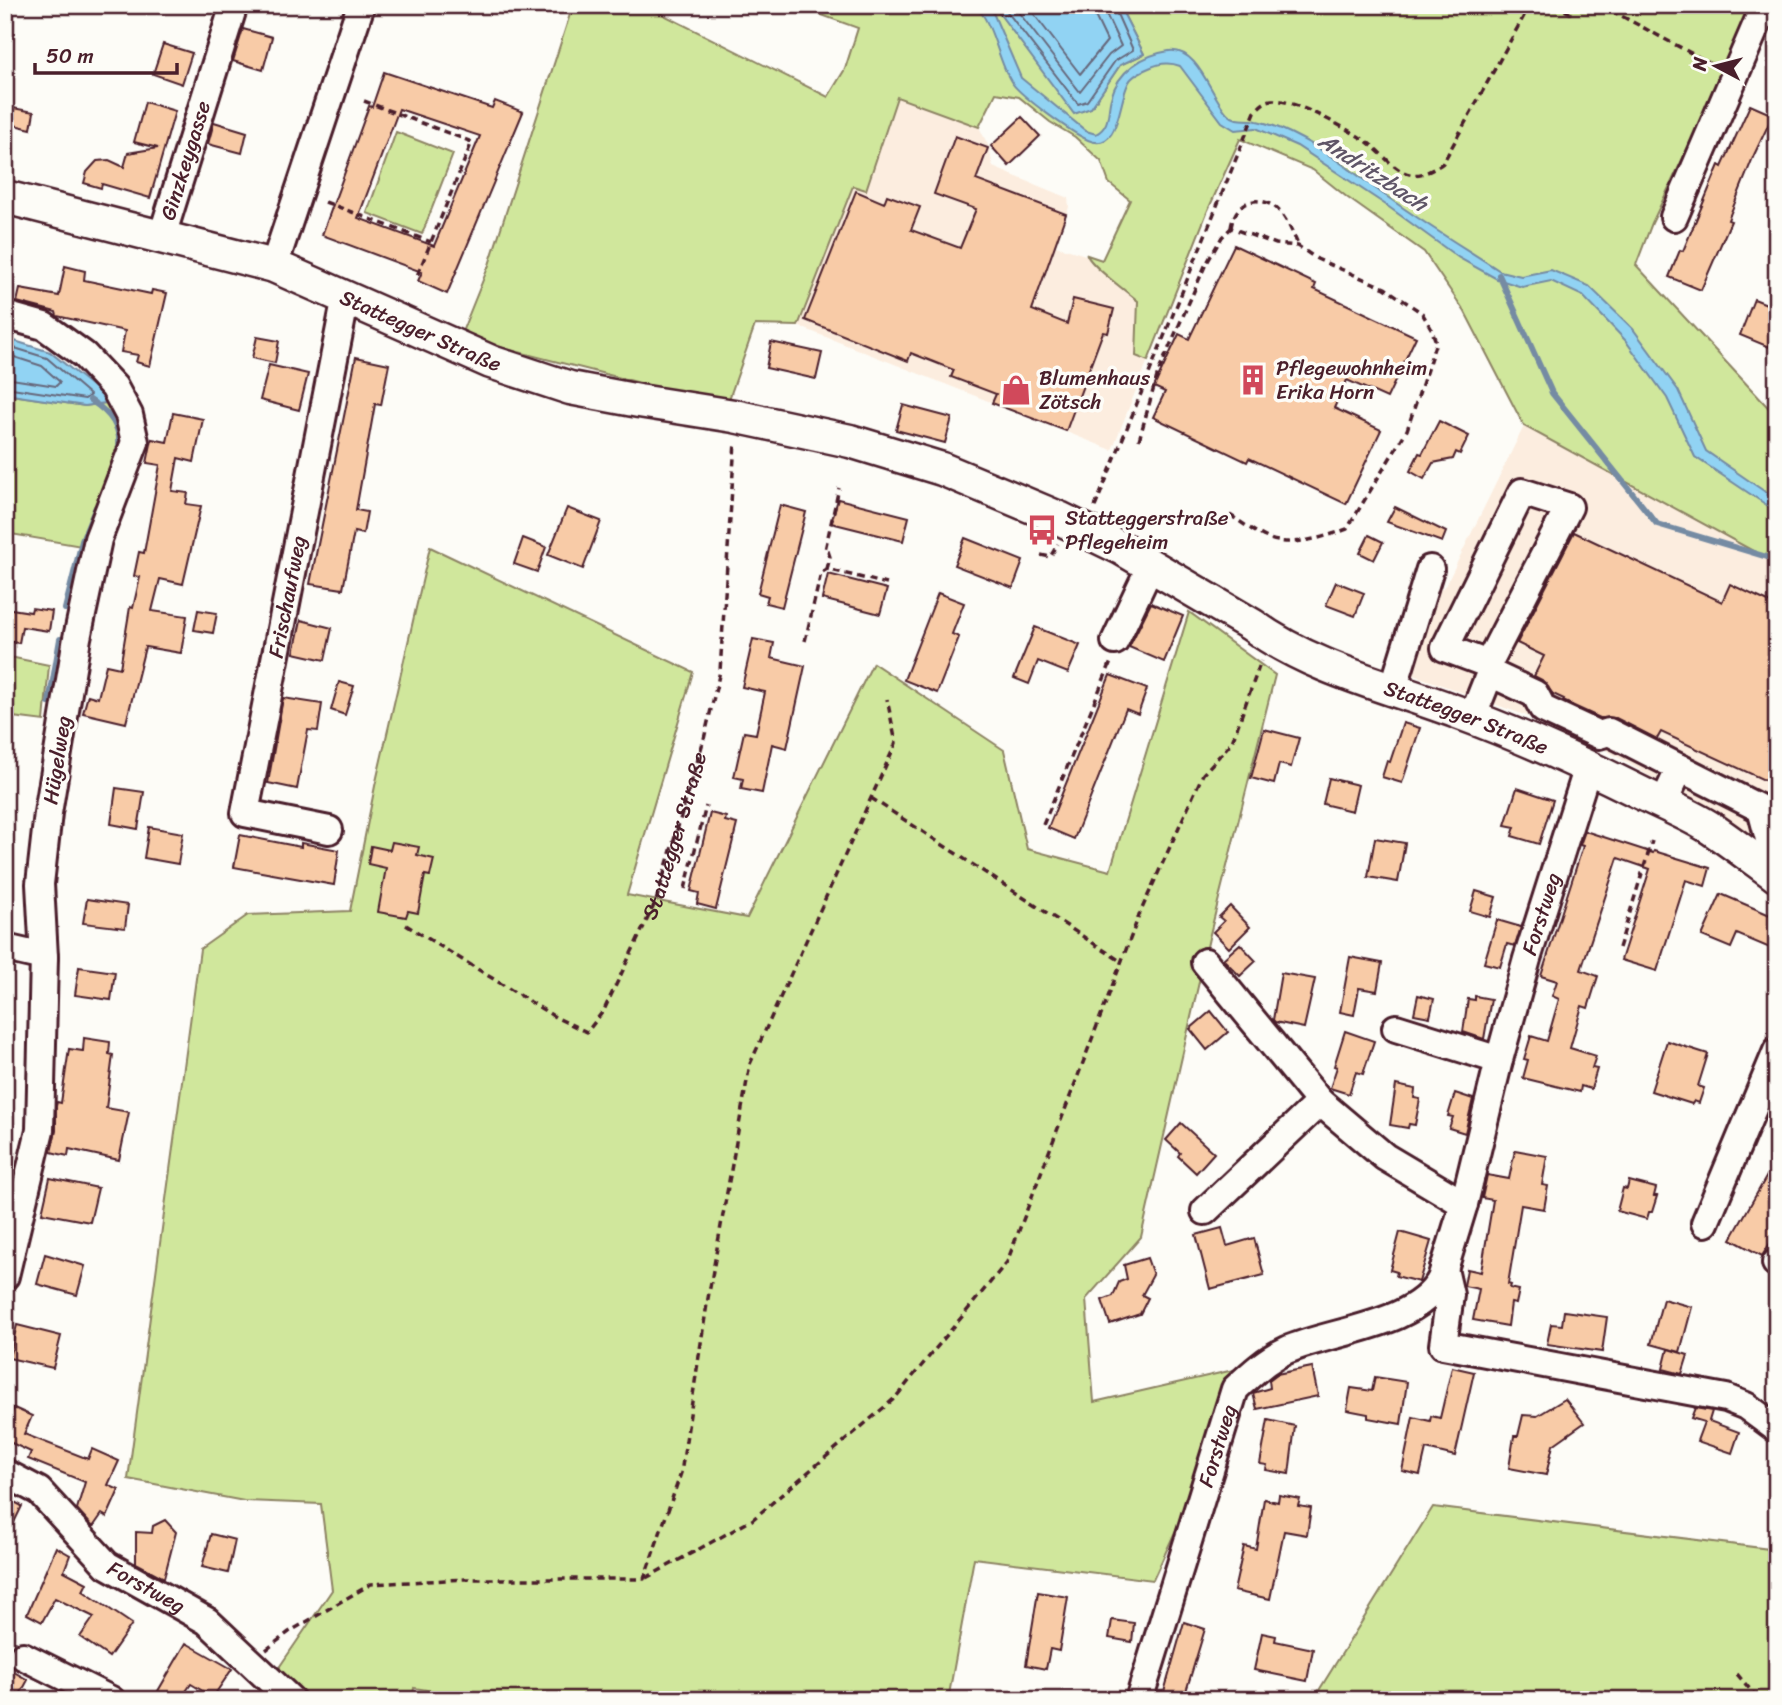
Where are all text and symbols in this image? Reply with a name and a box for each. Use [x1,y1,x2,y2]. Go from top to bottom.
scale bar [35,32,177,76]
north arrow [1680,32,1750,102]
text: 50 m [46,37,94,75]
text: N [1682,55,1717,74]
street label: Ginzkeygasse [149,96,222,225]
water label: Andritzbach [1309,121,1438,224]
street label: Stattegger Straße [334,278,506,383]
place label: Pflegewohnheim Erika Horn [1276,349,1427,411]
place label: Blumenhaus Zötsch [1039,359,1151,421]
building icon: Pflegewohnheim Erika Horn [1236,363,1270,397]
shop icon: Blumenhaus Zötsch [999,373,1033,407]
place label: Statteggerstraße Pflegeheim [1065,499,1229,561]
bus stop icon: Statteggerstraße Pflegeheim [1025,513,1059,547]
street label: Frischaufweg [257,532,318,661]
street label: Stattegger Straße [1379,669,1555,766]
street label: Hügelweg [31,712,83,807]
street label: Stattegger Straße [631,747,718,926]
street label: Forstweg [1510,867,1572,960]
street label: Forstweg [1187,1399,1248,1492]
street label: Forstweg [100,1550,193,1624]

